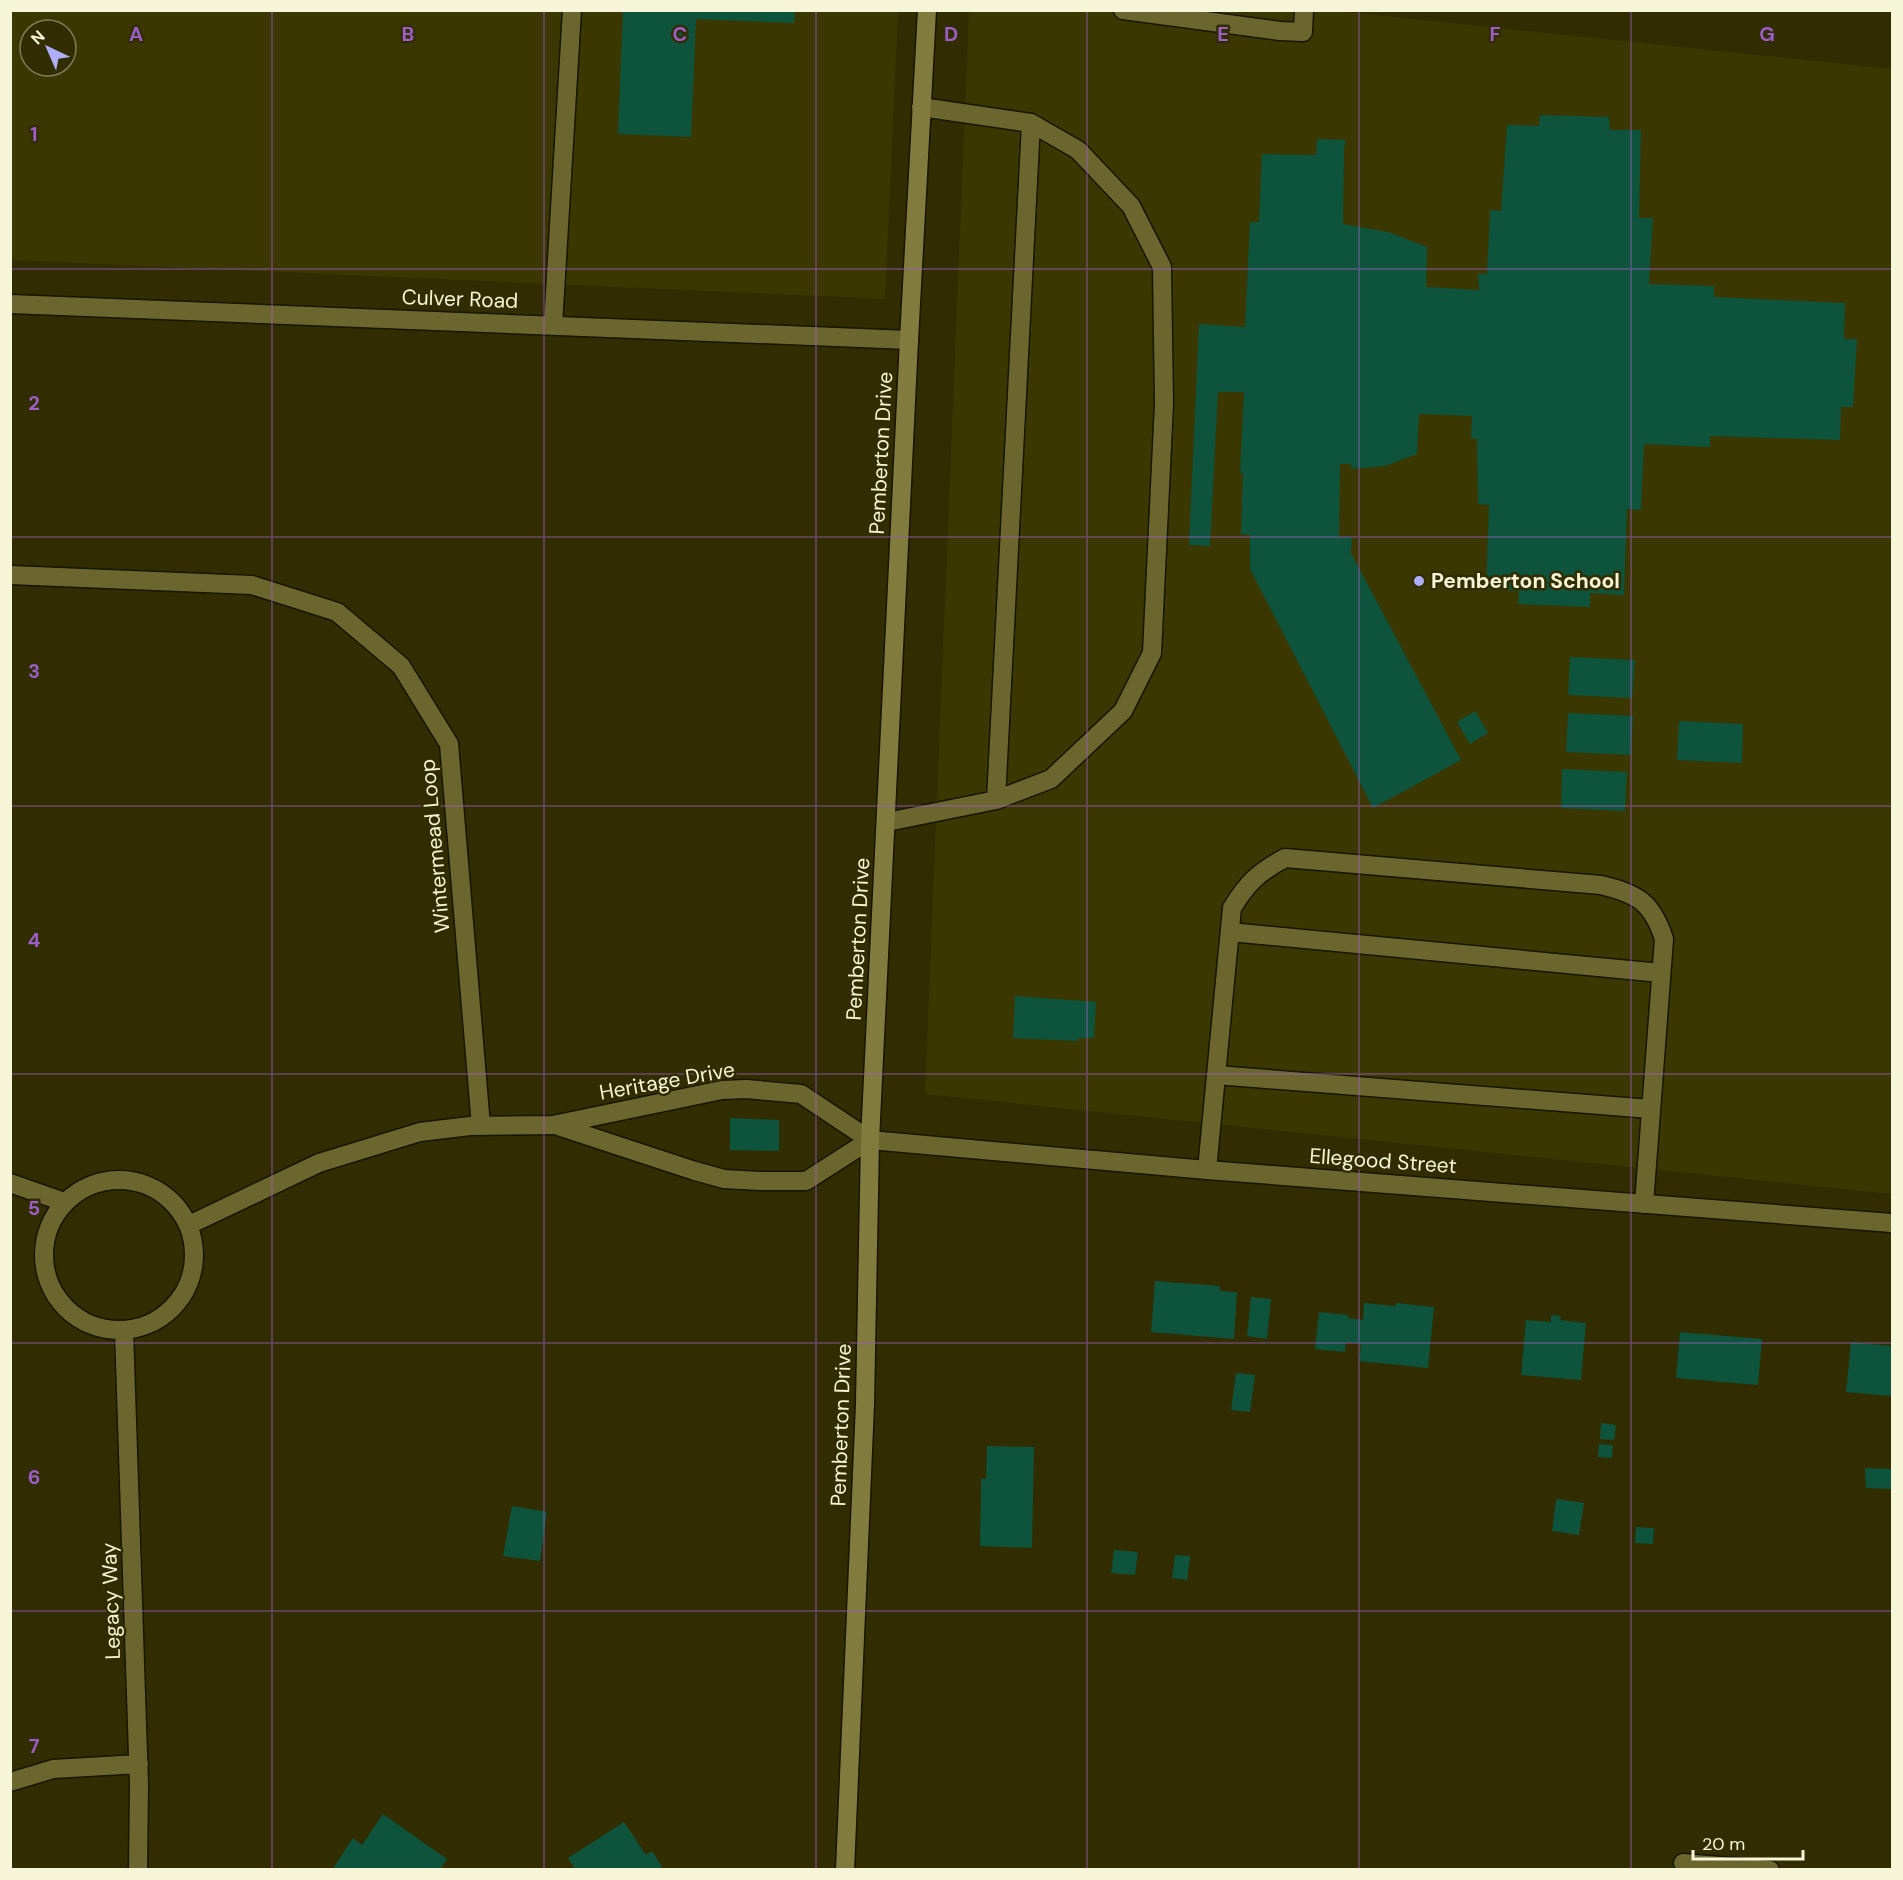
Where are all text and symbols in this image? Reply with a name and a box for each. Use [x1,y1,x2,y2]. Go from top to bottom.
north arrow [18,18,78,78]
text: A [129,21,143,47]
text: B [402,21,414,47]
text: C [673,21,687,47]
text: D [944,21,958,47]
text: E [1217,21,1229,47]
text: F [1489,21,1501,47]
text: G [1759,21,1775,47]
text: N [26,26,49,49]
text: 1 [30,121,38,147]
street label: Culver Road [401,283,519,315]
street label: Pemberton Drive [863,371,899,535]
text: 2 [28,390,40,416]
place label: Pemberton School [1431,567,1620,595]
marker: Pemberton School [1412,574,1426,588]
text: 3 [28,658,40,684]
street label: Wintermead Loop [413,758,457,934]
street label: Pemberton Drive [840,857,876,1021]
text: 4 [28,927,41,953]
street label: Heritage Drive [597,1055,737,1107]
street label: Ellegood Street [1308,1142,1458,1180]
text: 5 [28,1195,40,1221]
street label: Pemberton Drive [824,1343,858,1507]
text: 6 [28,1464,40,1490]
street label: Legacy Way [95,1542,127,1660]
text: 7 [29,1733,40,1759]
scale bar [1693,1823,1802,1861]
text: 20 m [1702,1832,1745,1856]

